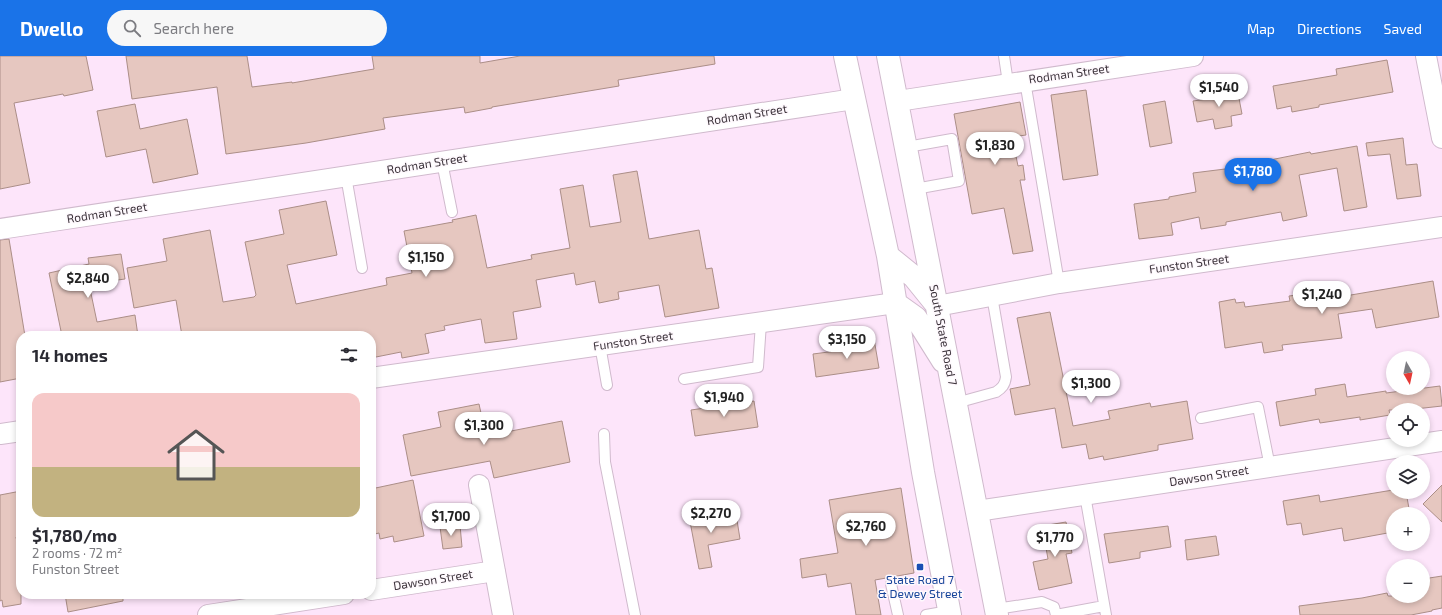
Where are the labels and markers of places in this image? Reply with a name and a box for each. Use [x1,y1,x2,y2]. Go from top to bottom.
pin: $1,540 [1186,74,1252,108]
pin: $1,830 [962,132,1028,166]
pin: $1,780 [1220,158,1286,192]
pin: $1,150 [393,244,459,278]
pin: $2,840 [55,265,121,299]
pin: $1,240 [1289,281,1355,315]
pin: $3,150 [814,326,880,360]
pin: $1,300 [1058,370,1124,404]
pin: $1,940 [691,384,757,418]
pin: $1,300 [451,412,517,446]
pin: $2,270 [678,500,744,534]
pin: $1,700 [418,503,484,537]
pin: $2,760 [833,513,899,547]
pin: $1,770 [1022,524,1088,558]
marker: State Road 7 & Dewey Street [915,562,925,572]
place label: State Road 7 & Dewey Street [878,572,963,600]

